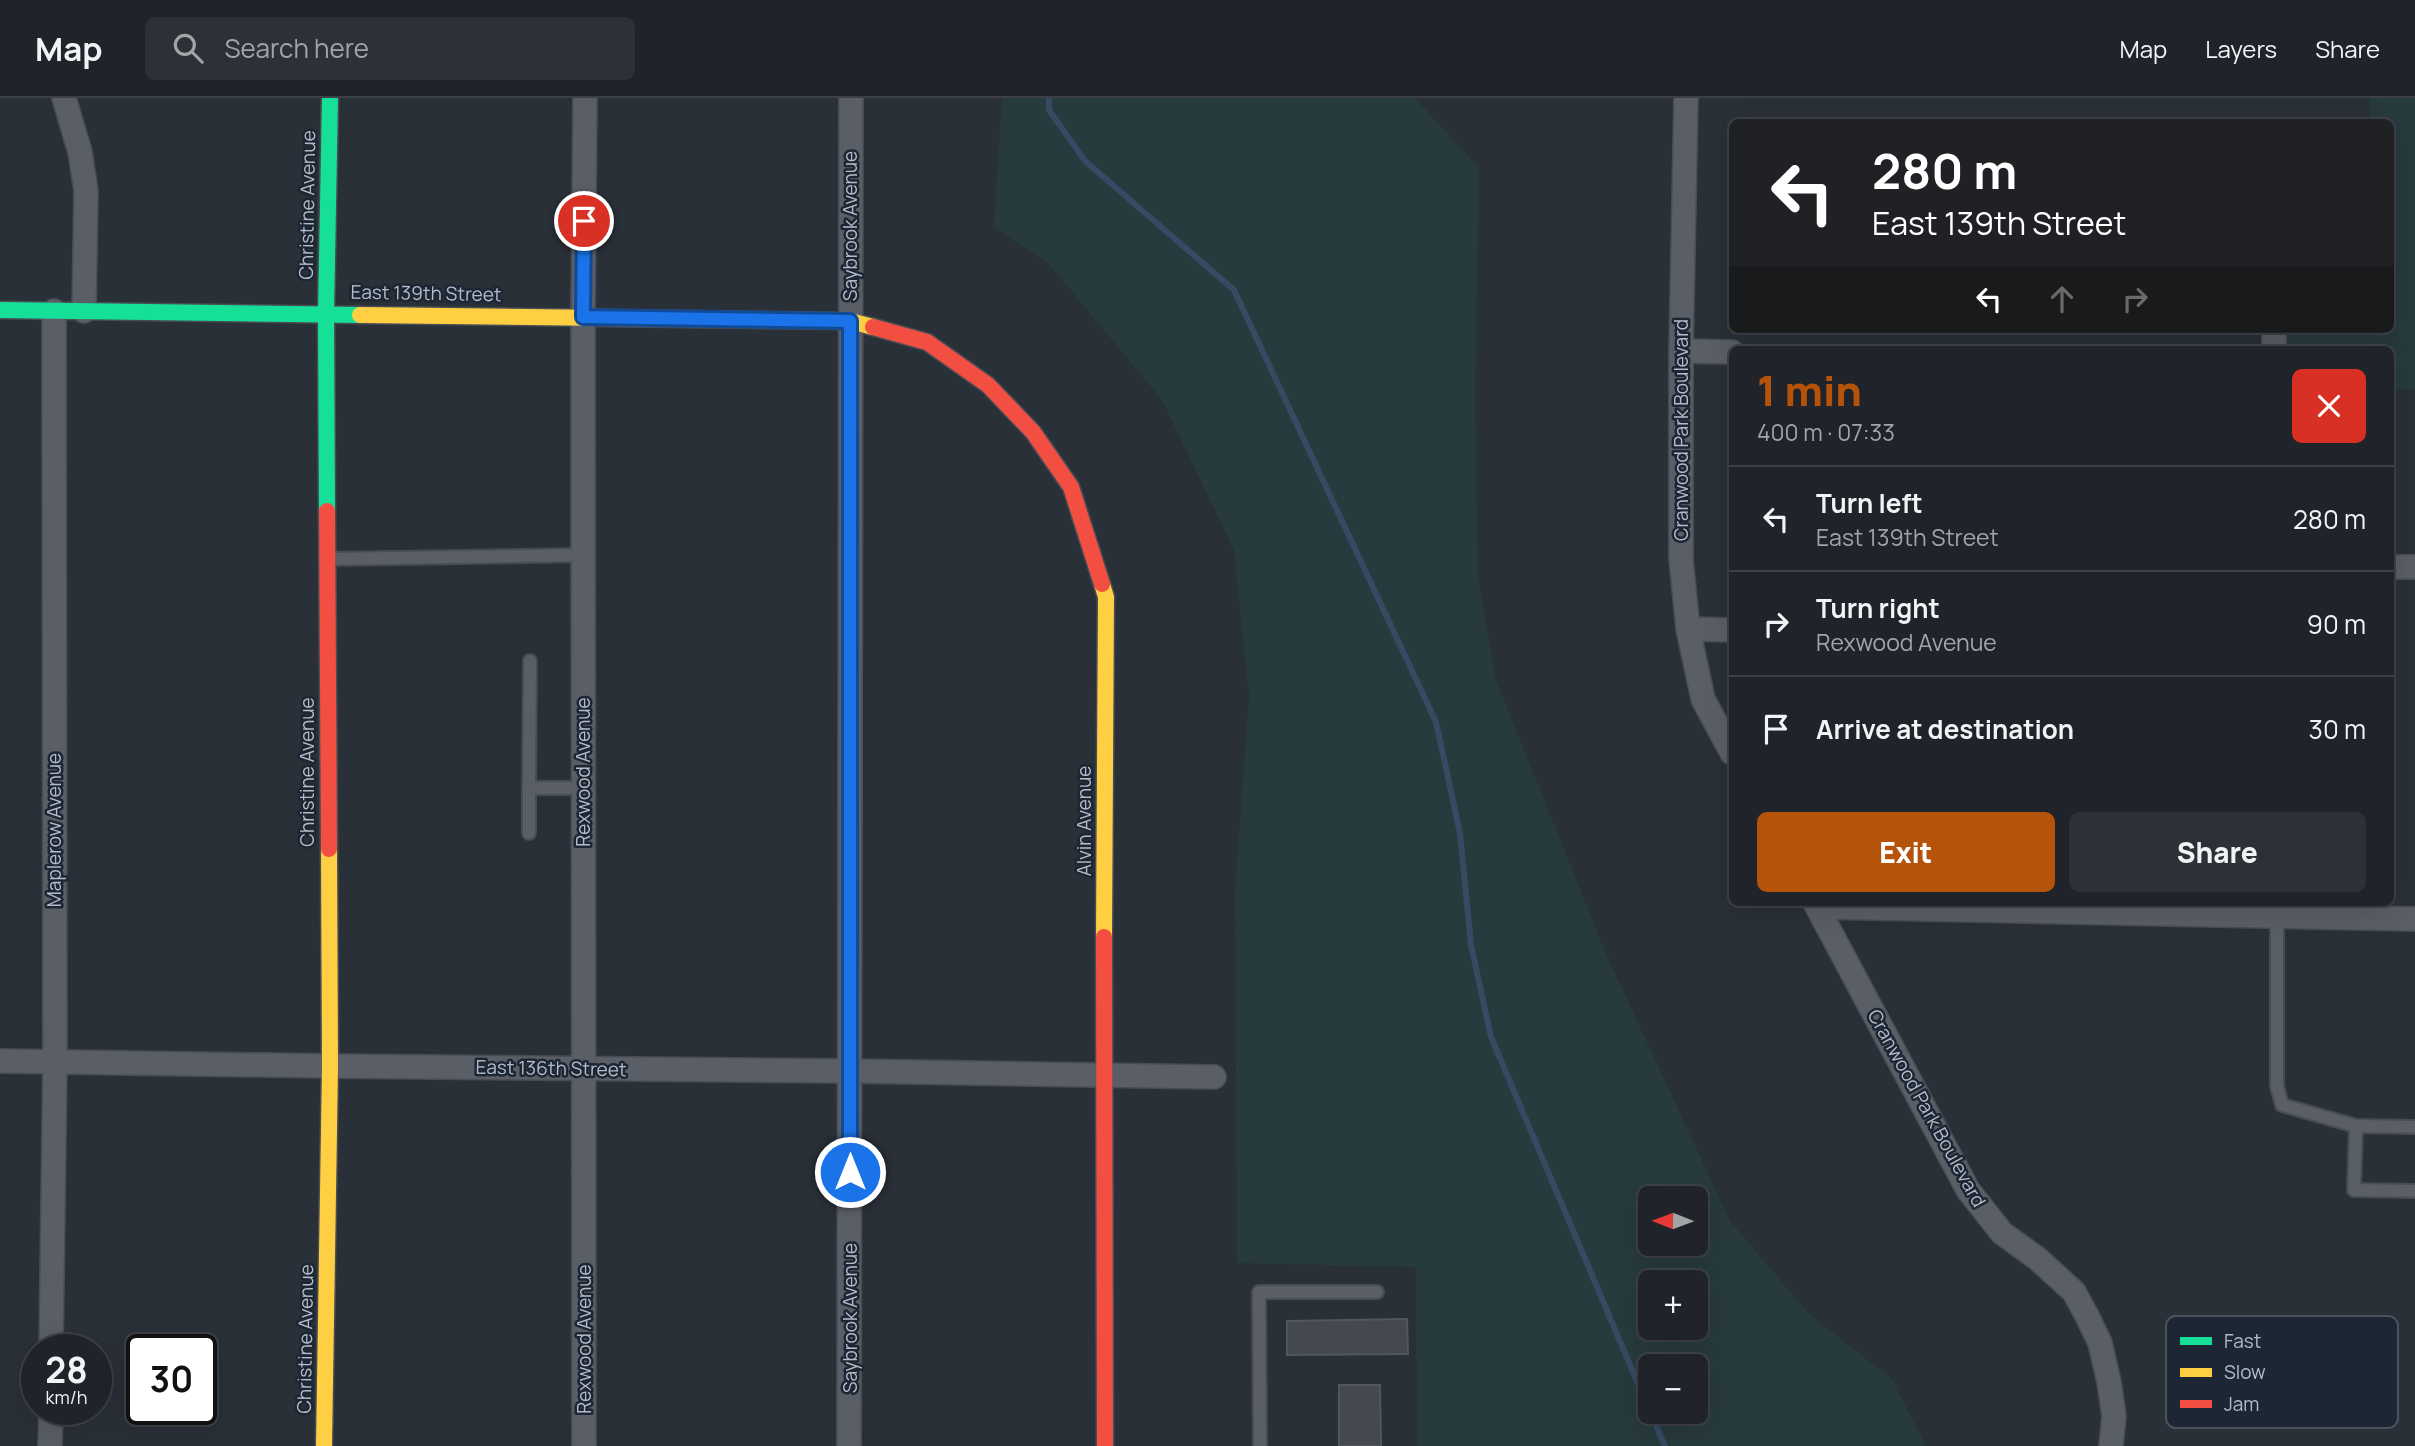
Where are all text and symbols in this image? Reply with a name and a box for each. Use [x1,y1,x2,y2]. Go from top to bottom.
search box [145,17,635,80]
text: Map [35,26,103,71]
icon: search [169,29,207,67]
text: Search here [225,30,369,66]
text: Map [2120,32,2167,65]
text: Layers [2205,32,2277,65]
text: Share [2315,32,2380,65]
street label: Christine Avenue [293,130,321,280]
text: 280 m [1872,137,2017,204]
icon: left [1757,147,1848,238]
street label: Saybrook Avenue [837,151,863,301]
pin [554,191,614,251]
text: East 139th Street [1872,201,2126,245]
icon: arrive [565,202,603,240]
street label: East 139th Street [350,279,502,307]
icon: left [1970,280,2008,318]
icon: ahead [2043,280,2081,318]
icon: right [2116,280,2154,318]
street label: Cranwood Park Boulevard [1668,319,1694,541]
text: 1 min [1757,361,1862,419]
button: close [2292,369,2366,443]
text: 400 m · 07:33 [1757,416,1895,448]
text: Turn left [1816,485,1923,521]
icon: left [1757,500,1795,538]
text: 280 m [2293,501,2366,537]
text: East 139th Street [1816,521,1999,553]
text: Turn right [1816,590,1940,626]
icon: right [1757,605,1795,643]
text: 90 m [2307,606,2366,642]
text: Rexwood Avenue [1816,626,1997,658]
street label: Christine Avenue [294,697,320,847]
street label: Rexwood Avenue [570,697,596,847]
icon: arrive [1757,710,1795,748]
text: Arrive at destination [1816,711,2074,747]
text: 30 m [2309,711,2366,747]
street label: Maplerow Avenue [41,753,67,907]
street label: Alvin Avenue [1071,766,1097,876]
button: Exit [1757,812,2055,892]
button: Share [2069,812,2366,892]
street label: Cranwood Park Boulevard [1862,1005,1992,1211]
street label: East 136th Street [475,1054,627,1082]
position arrow [813,1135,887,1209]
north arrow [1638,1186,1708,1256]
map controls [1638,1186,1708,1424]
street label: Saybrook Avenue [837,1243,863,1393]
street label: Christine Avenue [291,1264,319,1414]
street label: Rexwood Avenue [571,1264,597,1414]
button: + [1638,1270,1708,1340]
legend [2166,1316,2398,1428]
text: Fast [2224,1328,2261,1354]
speed limit sign: 30 [126,1334,217,1425]
text: 28 [45,1346,88,1394]
button: − [1638,1354,1708,1424]
text: Slow [2224,1359,2266,1385]
text: km/h [46,1385,87,1409]
text: Jam [2224,1391,2259,1417]

